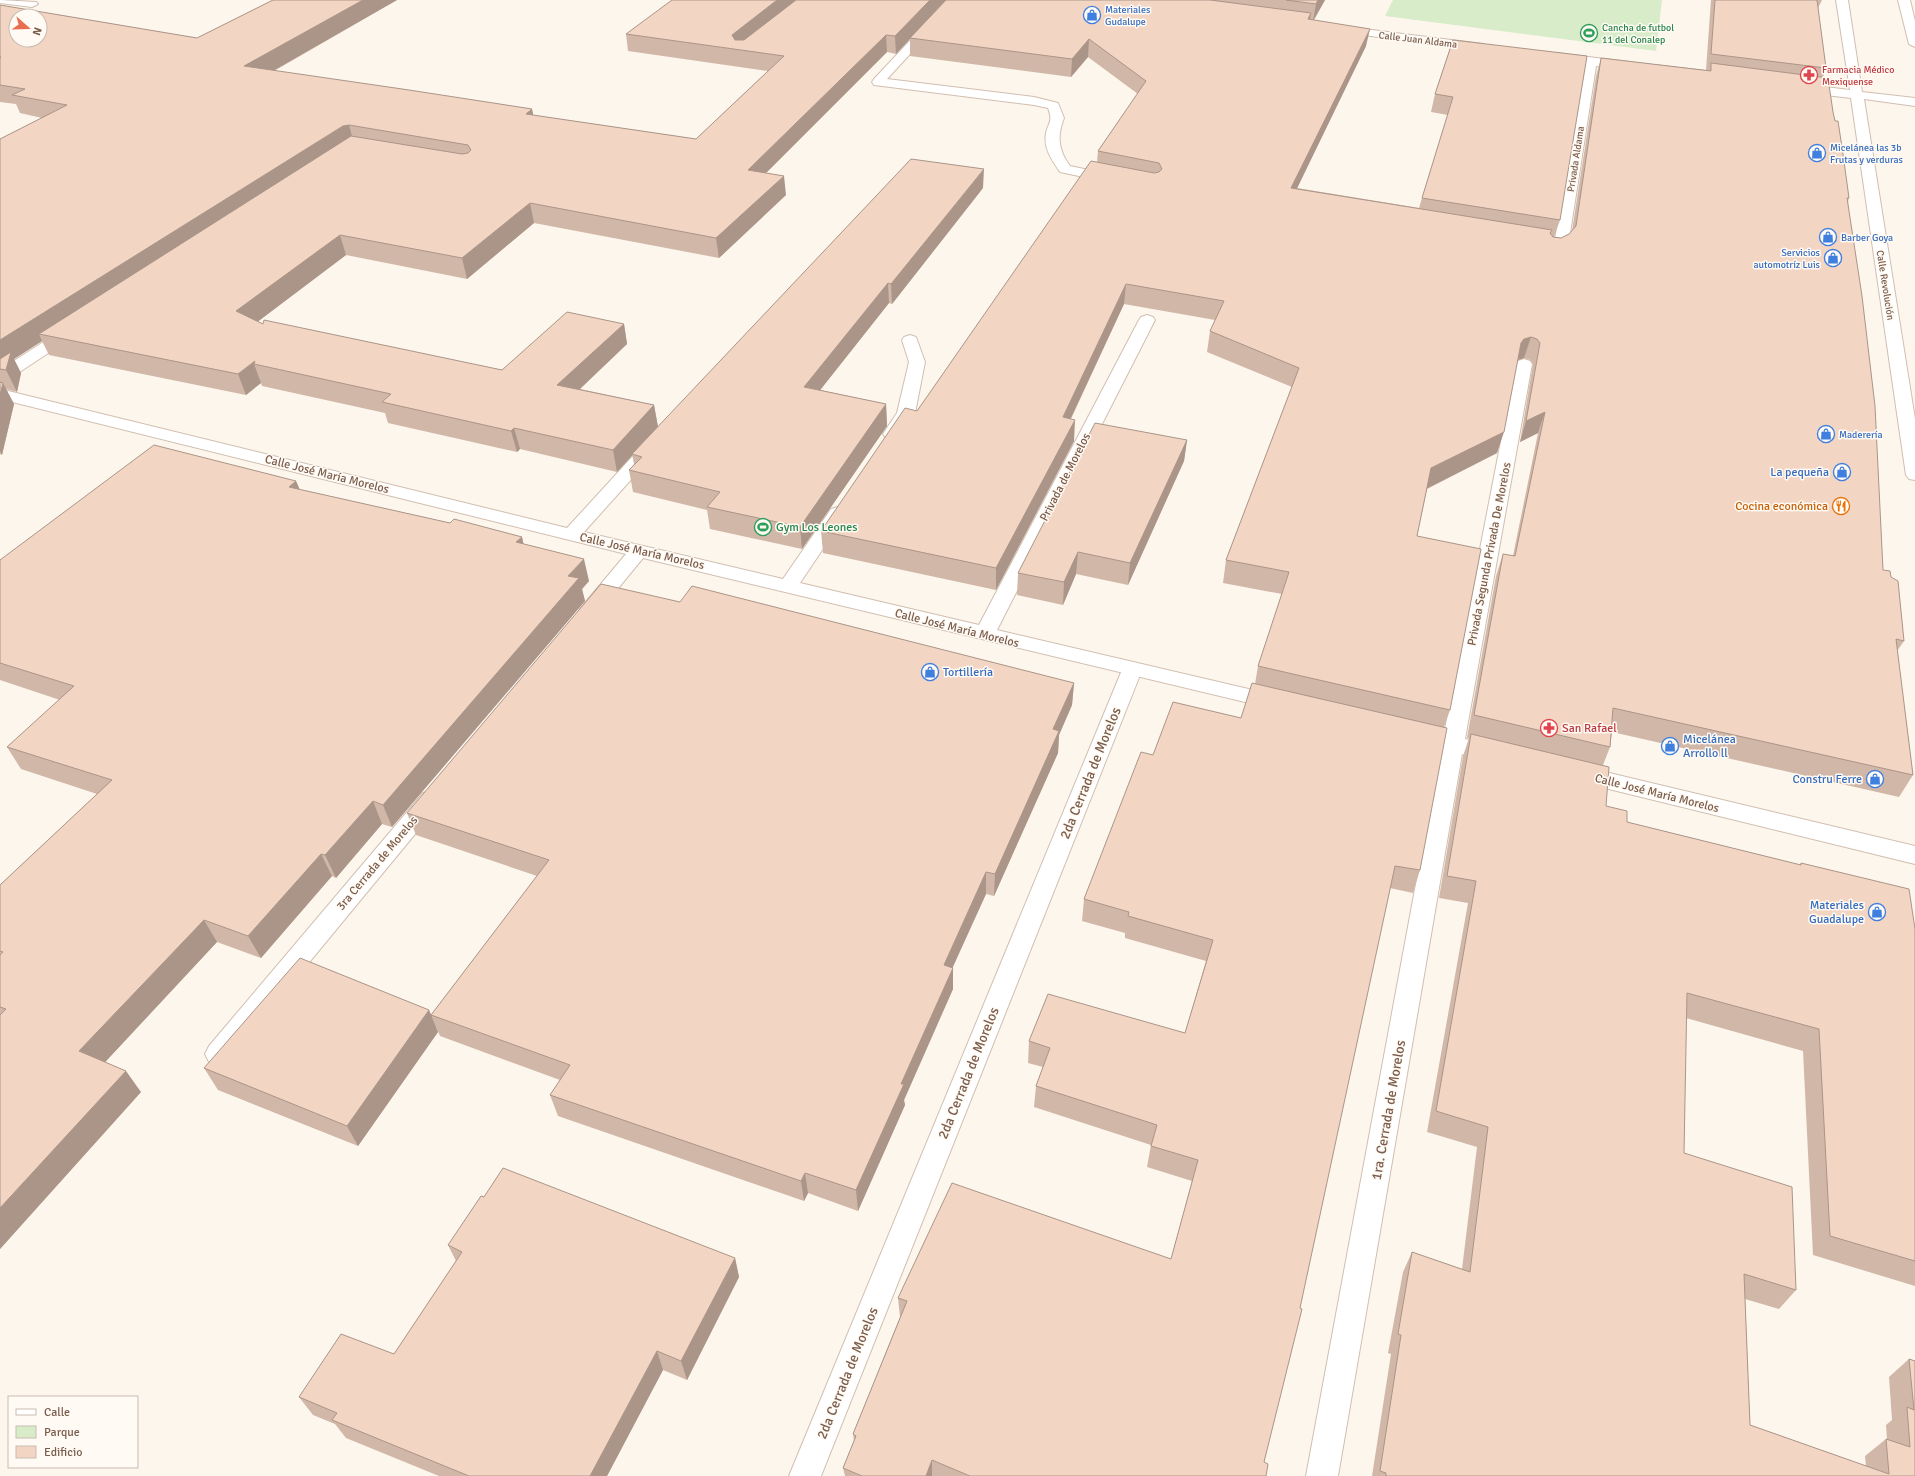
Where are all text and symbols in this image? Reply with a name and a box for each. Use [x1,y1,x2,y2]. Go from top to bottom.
place label: Materiales Gudalupe [1105,4,1151,28]
shop icon: Materiales Gudalupe [1082,5,1102,25]
north arrow [8,8,48,48]
place label: Cancha de futbol 11 del Conalep [1602,22,1674,46]
sports icon: Cancha de futbol 11 del Conalep [1579,23,1599,43]
text: N [30,25,44,37]
street label: Calle Juan Aldama [1378,29,1458,51]
place label: Farmacia Médico Mexiquense [1822,64,1894,88]
pharmacy icon: Farmacia Médico Mexiquense [1799,65,1819,85]
street label: Privada Aldama [1565,125,1587,193]
place label: Micelánea las 3b Frutas y verduras [1830,142,1904,166]
shop icon: Micelánea las 3b Frutas y verduras [1807,143,1827,163]
shop icon: Barber Goya [1818,227,1838,247]
place label: Barber Goya [1841,232,1893,244]
place label: Servicios automotríz Luis [1754,247,1821,271]
shop icon: Servicios automotríz Luis [1823,248,1843,268]
street label: Calle Revolución [1874,249,1896,321]
shop icon: Maderería [1816,424,1836,444]
place label: Maderería [1839,429,1883,441]
street label: Privada de Morelos [1037,431,1094,524]
street label: Calle José María Morelos [263,452,391,497]
street label: Privada Segunda Privada De Morelos [1464,461,1515,647]
shop icon: La pequeña [1832,462,1852,482]
place label: La pequeña [1770,465,1829,480]
restaurant icon: Cocina económica [1831,496,1851,516]
place label: Cocina económica [1735,499,1828,514]
sports icon: Gym Los Leones [753,517,773,537]
place label: Gym Los Leones [776,520,858,535]
street label: Calle José María Morelos [578,530,706,573]
street label: Calle José María Morelos [893,606,1021,651]
shop icon: Tortillería [920,662,940,682]
place label: Tortillería [943,665,993,680]
street label: 2da Cerrada de Morelos [1056,705,1125,842]
pharmacy icon: San Rafael [1539,718,1559,738]
place label: San Rafael [1562,721,1617,736]
place label: Micelánea Arrollo ll [1683,732,1736,761]
shop icon: Micelánea Arrollo ll [1660,736,1680,756]
shop icon: Constru Ferre [1865,769,1885,789]
street label: Calle José María Morelos [1593,771,1721,816]
place label: Constru Ferre [1792,772,1862,787]
street label: 3ra Cerrada de Morelos [334,813,421,914]
place label: Materiales Guadalupe [1809,898,1864,927]
shop icon: Materiales Guadalupe [1867,902,1887,922]
street label: 2da Cerrada de Morelos [934,1005,1003,1142]
street label: 1ra. Cerrada de Morelos [1368,1039,1409,1181]
street label: 2da Cerrada de Morelos [813,1305,882,1442]
legend [8,1396,138,1468]
text: Calle [44,1405,70,1420]
text: Parque [44,1425,80,1440]
text: Edificio [44,1445,82,1460]

